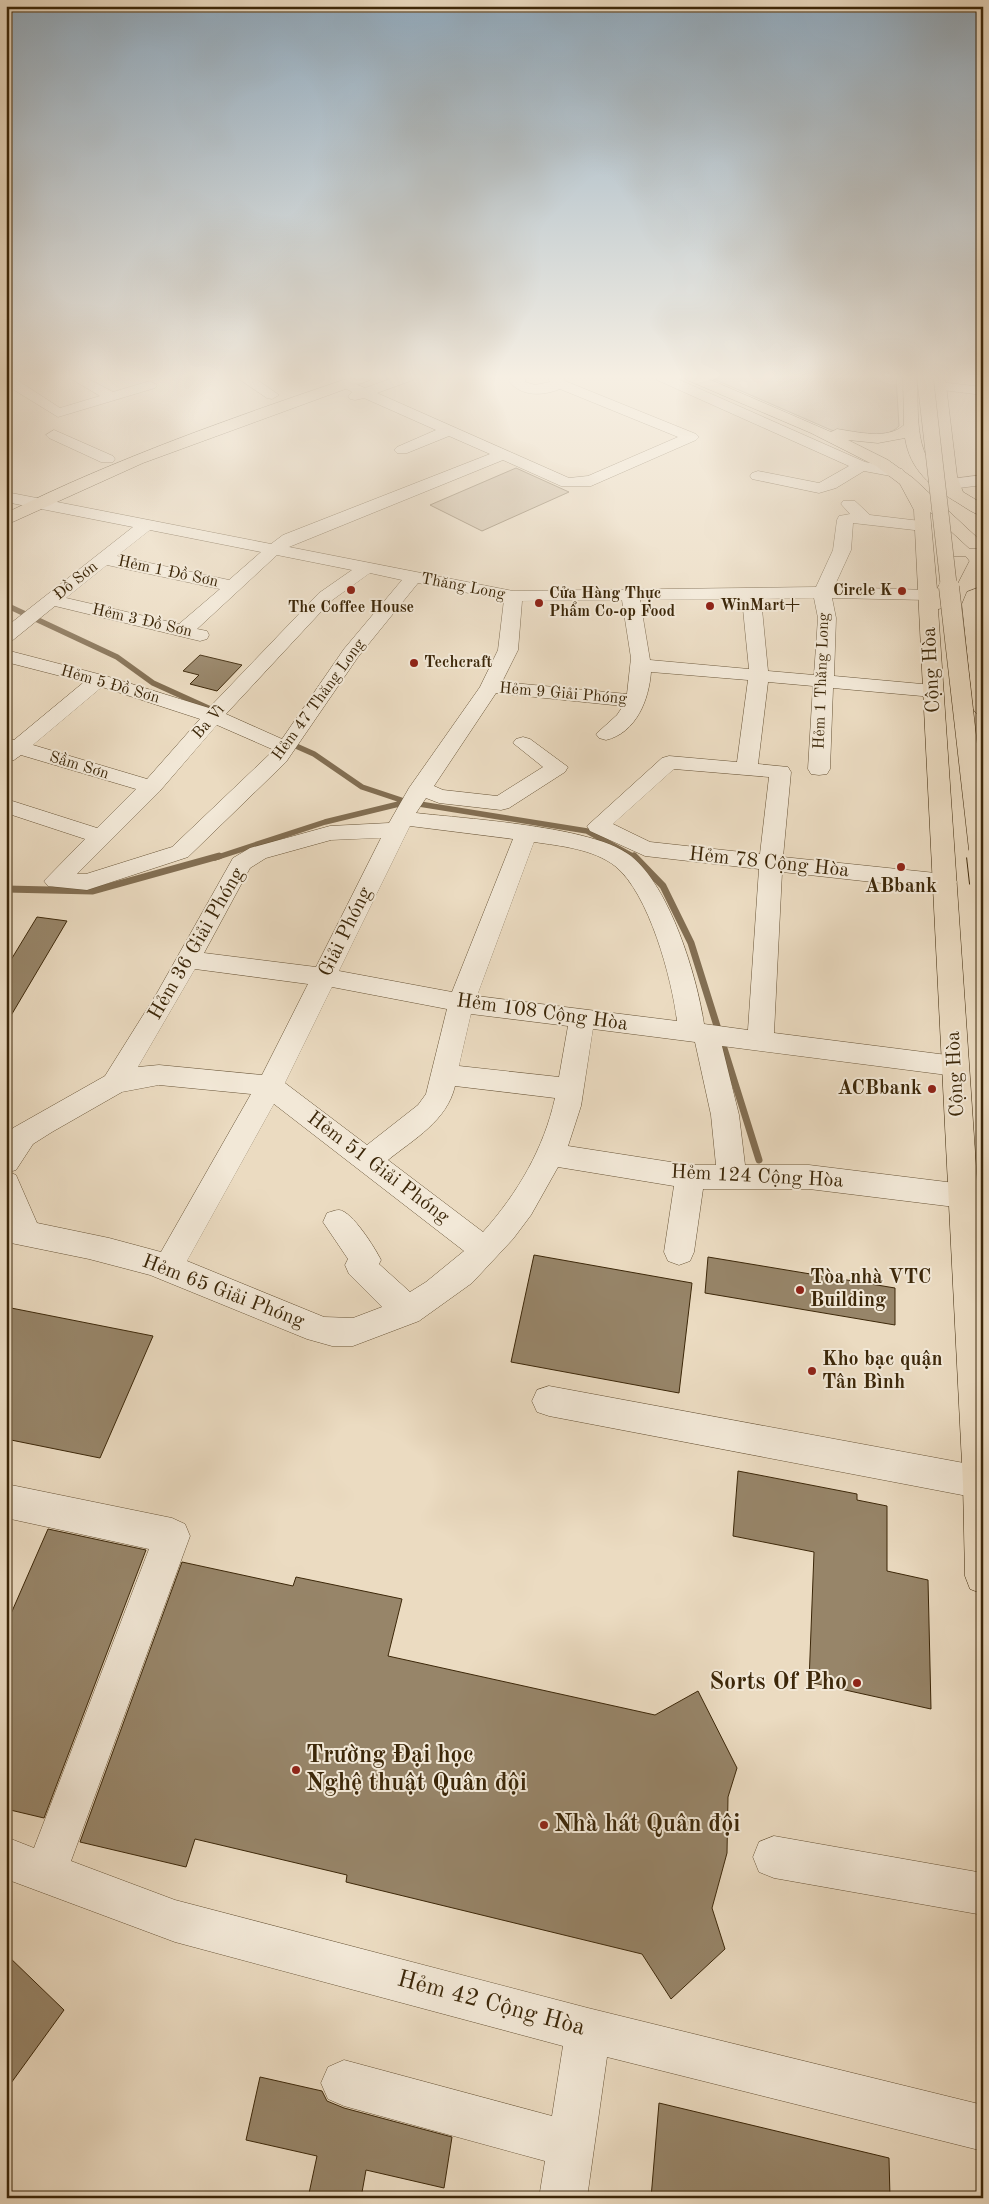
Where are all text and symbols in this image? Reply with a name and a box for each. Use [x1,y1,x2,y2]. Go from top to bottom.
street label: Hẻm 1 Đồ Sơn [116,551,221,591]
street label: Đồ Sơn [49,556,101,603]
street label: Thăng Long [419,571,507,603]
place label: Circle K [833,583,892,599]
marker: The Coffee House [345,584,357,596]
marker: Circle K [896,585,908,597]
place label: Cửa Hàng Thực Phẩm Co-op Food [549,586,676,620]
marker: Cửa Hàng Thực Phẩm Co-op Food [533,597,545,609]
place label: WinMart+ [720,598,800,614]
street label: Hẻm 3 Đồ Sơn [90,599,195,640]
place label: The Coffee House [288,600,414,616]
marker: WinMart+ [704,600,716,612]
street label: Hẻm 1 Thăng Long [812,612,832,750]
street label: Cộng Hòa [920,626,944,714]
street label: Hẻm 47 Thăng Long [270,636,369,764]
place label: Techcraft [424,655,493,671]
marker: Techcraft [408,657,420,669]
street label: Hẻm 5 Đồ Sơn [59,660,162,707]
street label: Hẻm 9 Giải Phóng [498,680,628,708]
street label: Ba Vì [190,702,228,742]
street label: Sầm Sơn [47,746,112,783]
street label: Hẻm 78 Cộng Hòa [688,845,850,881]
marker: ABbank [895,861,907,873]
street label: Hẻm 36 Giải Phóng [145,864,249,1023]
place label: ABbank [865,877,937,897]
street label: Giải Phóng [316,884,376,980]
street label: Hẻm 108 Cộng Hòa [455,991,629,1035]
street label: Cộng Hòa [944,1030,968,1118]
place label: ACBbank [837,1079,922,1099]
marker: ACBbank [926,1083,938,1095]
street label: Hẻm 51 Giải Phóng [303,1108,453,1228]
street label: Hẻm 124 Cộng Hòa [670,1162,844,1192]
street label: Hẻm 65 Giải Phóng [139,1252,307,1332]
place label: Tòa nhà VTC Building [810,1268,931,1311]
marker: Tòa nhà VTC Building [794,1284,806,1296]
place label: Kho bạc quận Tân Bình [822,1350,943,1393]
marker: Kho bạc quận Tân Bình [806,1365,818,1377]
place label: Sorts Of Pho [709,1671,847,1695]
marker: Sorts Of Pho [851,1677,863,1689]
place label: Trường Đại học Nghệ thuật Quân đội [306,1744,527,1796]
marker: Trường Đại học Nghệ thuật Quân đội [290,1764,302,1776]
place label: Nhà hát Quân đội [554,1813,740,1837]
marker: Nhà hát Quân đội [538,1819,550,1831]
street label: Hẻm 42 Cộng Hòa [394,1967,588,2041]

